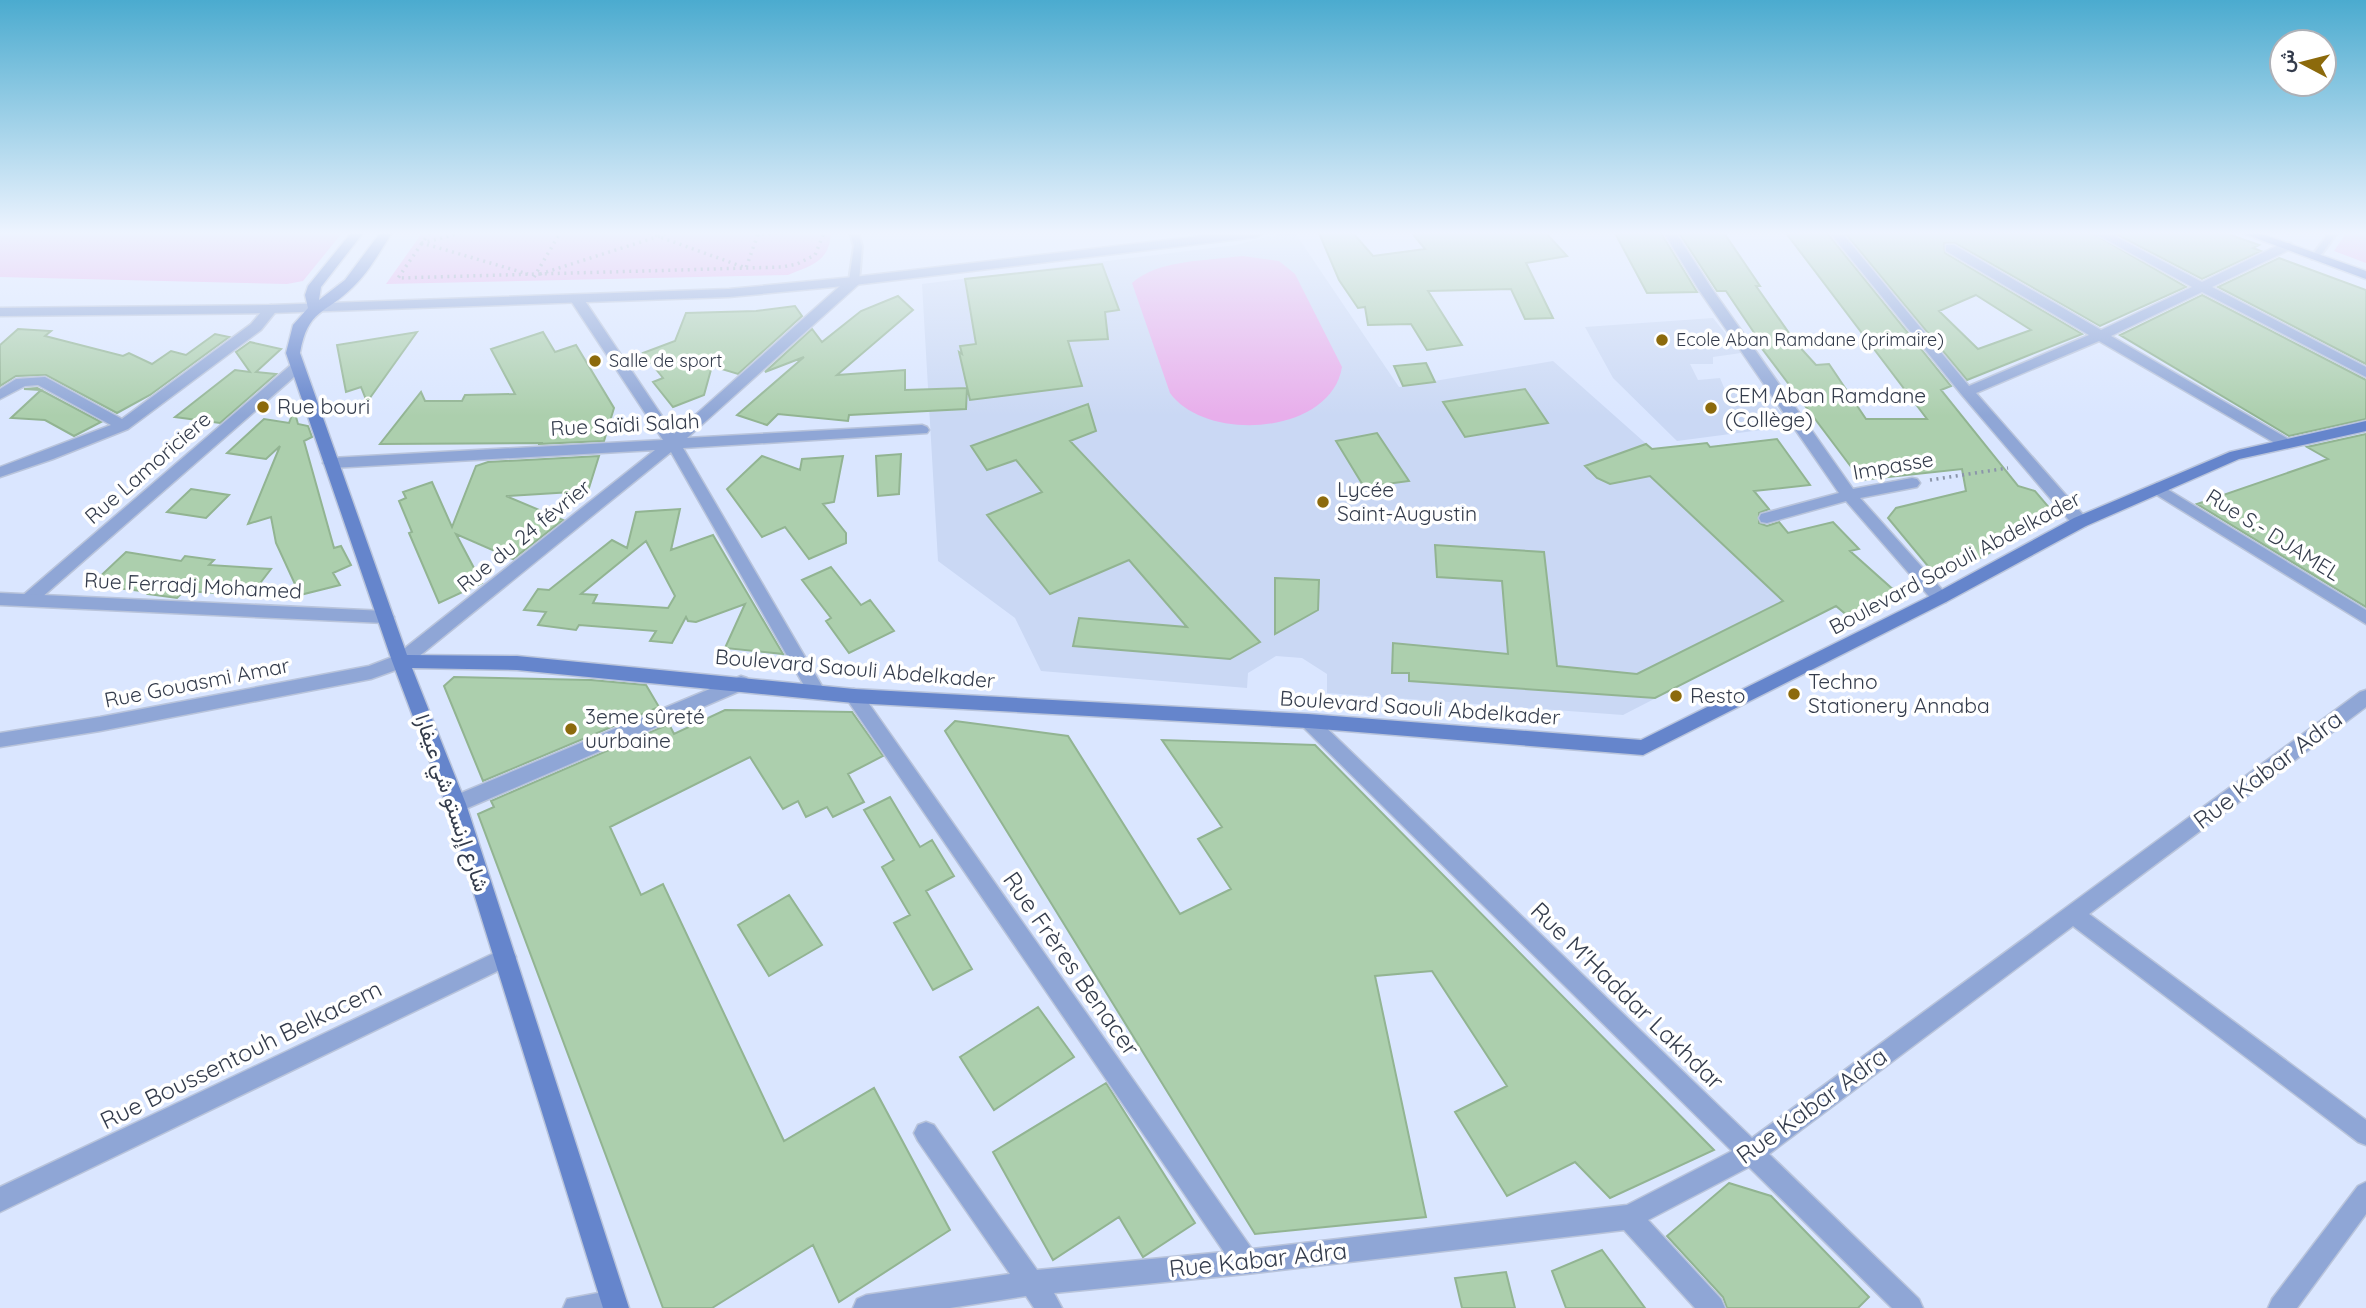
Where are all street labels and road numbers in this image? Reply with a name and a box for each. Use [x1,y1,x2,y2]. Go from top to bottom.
street label: Rue Lamoriciere [79,405,216,529]
street label: Rue Saïdi Salah [550,407,700,441]
street label: Impasse [1850,445,1935,485]
street label: Rue du 24 février [451,473,595,597]
street label: Rue S.- DJAMEL [2202,482,2345,586]
street label: Boulevard Saouli Abdelkader [1824,485,2085,640]
street label: Rue Ferradj Mohamed [83,566,303,604]
street label: Boulevard Saouli Abdelkader [714,643,996,693]
street label: Rue Gouasmi Amar [102,651,292,713]
street label: Boulevard Saouli Abdelkader [1279,684,1561,730]
street label: Rue Kabar Adra [2187,703,2348,835]
street label: شارع إرنستو شي عيفارا [406,711,496,896]
street label: Rue Frères Benacer [997,865,1147,1061]
street label: Rue M'Haddar Lakhdar [1525,895,1731,1095]
street label: Rue Boussentouh Belkacem [95,973,386,1135]
street label: Rue Kabar Adra [1730,1041,1893,1170]
street label: Rue Kabar Adra [1167,1235,1348,1283]

